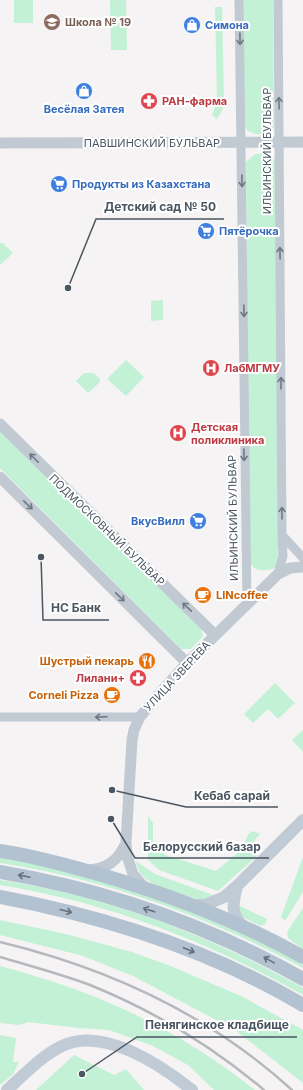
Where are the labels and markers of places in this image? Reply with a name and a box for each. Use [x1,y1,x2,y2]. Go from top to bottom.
school or university icon: Школа № 19 [42,12,62,32]
place label: Школа № 19 [65,15,131,29]
shop icon: Симона [182,15,202,35]
place label: Симона [205,18,249,32]
shop icon: Весёлая Затея [74,81,94,101]
pharmacy icon: РАН-фарма [139,91,159,111]
place label: РАН-фарма [162,94,227,108]
place label: Весёлая Затея [44,102,124,116]
supermarket icon: Продукты из Казахстана [49,174,69,194]
place label: Продукты из Казахстана [72,177,211,191]
callout: Детский сад № 50 [96,195,224,219]
supermarket icon: Пятёрочка [196,221,216,241]
place label: Пятёрочка [219,224,279,238]
hospital icon: ЛабМГМУ [201,358,221,378]
place label: ЛабМГМУ [224,361,280,375]
place label: Детская поликлиника [191,420,264,447]
hospital icon: Детская поликлиника [168,423,188,443]
supermarket icon: ВкусВилл [188,511,208,531]
place label: ВкусВилл [131,514,185,528]
cafe icon: LINcoffee [193,585,213,605]
place label: LINcoffee [216,588,269,602]
callout: НС Банк [43,596,109,620]
restaurant icon: Шустрый пекарь [137,651,157,671]
place label: Шустрый пекарь [40,654,135,668]
pharmacy icon: Лилани+ [128,668,148,688]
place label: Лилани+ [76,671,125,685]
cafe icon: Corneli Pizza [102,685,122,705]
place label: Corneli Pizza [28,688,99,702]
callout: Кебаб сарай [186,783,278,807]
callout: Белорусский базар [135,834,269,858]
callout: Пенягинское кладбище [137,1013,297,1037]

